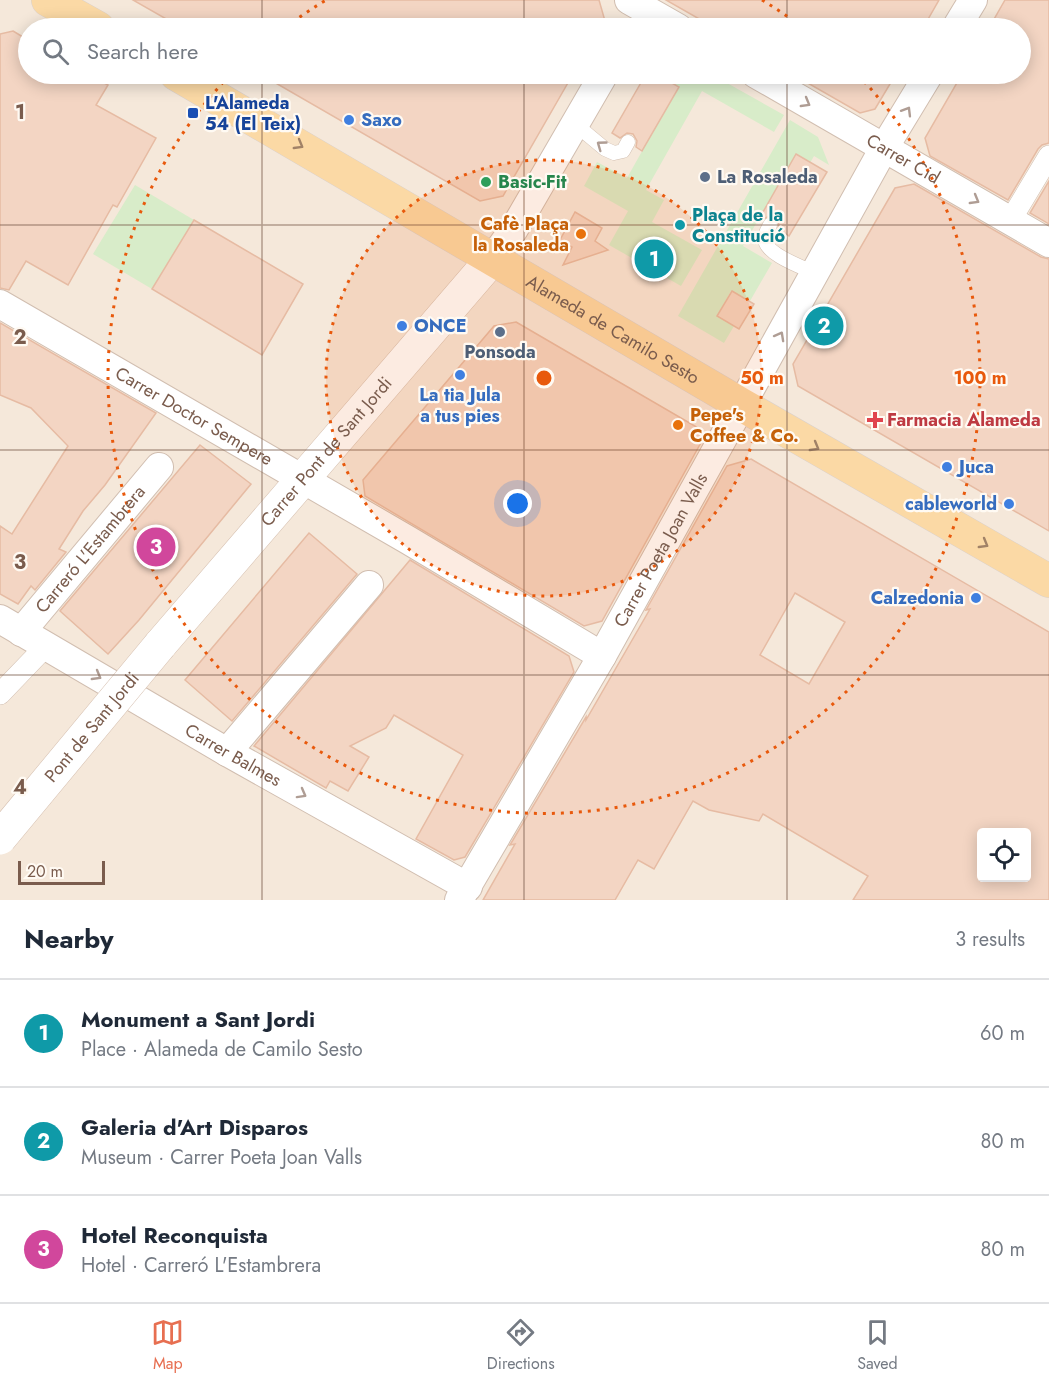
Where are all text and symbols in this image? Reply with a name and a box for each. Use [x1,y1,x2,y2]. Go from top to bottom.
search box [18,18,1031,84]
icon: search [39,35,72,68]
text: Search here [87,35,198,67]
place label: L'Alameda 54 (El Teix) [205,90,301,137]
one-way arrow [800,96,810,107]
text: 1 [15,98,25,127]
marker: L'Alameda 54 (El Teix) [186,106,200,120]
place label: Saxo [361,107,402,133]
one-way arrow [899,107,911,117]
marker: Saxo [342,113,356,127]
street label: Carrer Cid [862,127,945,191]
one-way arrow [293,138,303,150]
one-way arrow [597,141,608,152]
place label: La Rosaleda [717,164,818,190]
place label: Basic-Fit [498,169,567,195]
marker: La Rosaleda [698,170,712,184]
marker: Basic-Fit [479,175,493,189]
one-way arrow [969,193,979,205]
place label: Plaça de la Constitució [692,202,785,249]
place label: Cafè Plaça la Rosaleda [473,211,569,258]
marker: Plaça de la Constitució [673,218,687,232]
marker: Cafè Plaça la Rosaleda [574,227,588,241]
pin: 1 [634,236,674,282]
street label: Alameda de Camilo Sesto [521,268,705,390]
pin: 2 [804,304,844,348]
place label: ONCE [414,313,467,339]
marker: ONCE [395,319,409,333]
text: 2 [13,323,27,352]
marker: Ponsoda [493,325,507,339]
one-way arrow [773,332,784,342]
place label: Ponsoda [464,339,536,365]
street label: Carrer Doctor Sempere [110,360,278,472]
text: 50 m [740,365,784,391]
text: 100 m [953,365,1007,391]
marker: La tia Jula a tus pies [453,368,467,382]
centre of rings [534,368,554,388]
street label: Carrer Pont de Sant Jordi [254,371,398,532]
place label: La tia Jula a tus pies [419,382,501,429]
place label: Pepe's Coffee & Co. [690,402,799,449]
place label: Farmacia Alameda [887,407,1041,433]
marker: Farmacia Alameda [868,413,882,427]
marker: Pepe's Coffee & Co. [671,418,685,432]
one-way arrow [809,440,819,451]
place label: Juca [956,454,994,480]
marker: Juca [940,460,954,474]
street label: Carrer Poeta Joan Valls [608,468,714,632]
street label: Carreró L'Estambrera [29,480,151,619]
your location [503,489,532,518]
place label: cableworld [905,491,997,517]
marker: cableworld [1002,497,1016,511]
pin: 3 [136,524,176,570]
one-way arrow [978,537,988,548]
text: 3 [14,548,26,577]
place label: Calzedonia [871,585,964,611]
marker: Calzedonia [969,591,983,605]
street label: Pont de Sant Jordi [38,666,145,788]
one-way arrow [91,668,101,680]
street label: Carrer Balmes [180,717,286,793]
text: 4 [13,773,27,802]
one-way arrow [296,787,306,798]
map controls [977,828,1031,882]
button: locate [977,828,1031,882]
scale bar [18,858,105,886]
text: 20 m [27,860,63,883]
text: Nearby [24,920,113,958]
text: 3 results [955,925,1025,954]
text: Monument a Sant Jordi [81,1003,315,1035]
text: 1 [38,1019,49,1048]
text: 60 m [980,1019,1025,1048]
text: Place · Alameda de Camilo Sesto [81,1035,363,1064]
text: Galeria d'Art Disparos [81,1111,308,1143]
text: 2 [37,1127,50,1156]
text: 80 m [980,1127,1025,1156]
text: Museum · Carrer Poeta Joan Valls [81,1143,362,1172]
text: Hotel Reconquista [81,1219,268,1251]
text: 3 [37,1235,50,1264]
text: 80 m [980,1235,1025,1264]
text: Hotel · Carreró L'Estambrera [81,1251,321,1280]
tab: Map [151,1316,184,1375]
tab: Directions [487,1316,555,1375]
tab: Saved [857,1316,898,1375]

